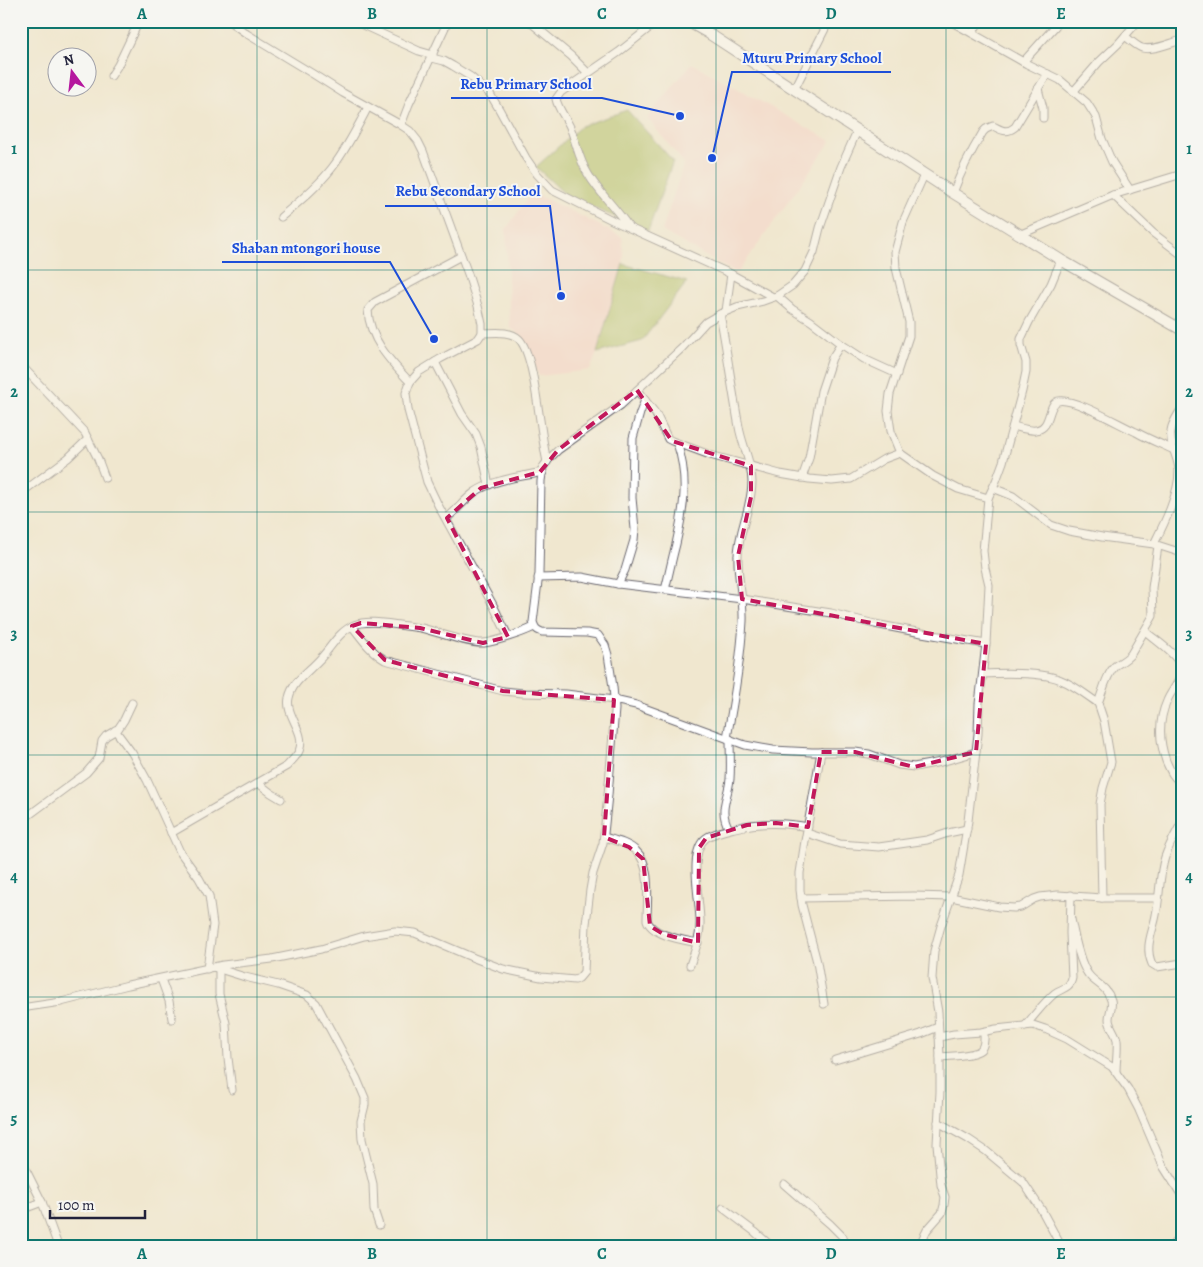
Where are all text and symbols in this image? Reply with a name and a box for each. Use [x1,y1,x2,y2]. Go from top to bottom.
text: A [136,3,148,25]
text: B [367,3,377,25]
text: C [597,3,607,25]
text: D [825,3,837,25]
text: E [1056,3,1066,25]
callout: Mturu Primary School [732,42,891,72]
north arrow [48,48,98,98]
text: Mturu Primary School [742,48,882,68]
text: N [61,49,76,70]
callout: Rebu Primary School [451,68,602,98]
text: Rebu Primary School [460,74,592,94]
text: 1 [11,138,17,160]
text: 1 [1186,138,1192,160]
callout: Rebu Secondary School [385,176,550,206]
text: Rebu Secondary School [396,181,540,201]
callout: Shaban mtongori house [222,232,390,262]
text: Shaban mtongori house [232,238,380,258]
text: 2 [10,381,18,403]
text: 2 [1185,381,1193,403]
text: 3 [11,623,18,645]
text: 3 [1186,623,1193,645]
text: 4 [10,866,18,888]
text: 4 [1185,866,1193,888]
text: 5 [11,1108,18,1130]
text: 5 [1186,1108,1193,1130]
scale bar [50,1187,145,1219]
text: 100 m [58,1195,95,1215]
text: A [136,1243,148,1265]
text: B [367,1243,377,1265]
text: C [597,1243,607,1265]
text: D [825,1243,837,1265]
text: E [1056,1243,1066,1265]

